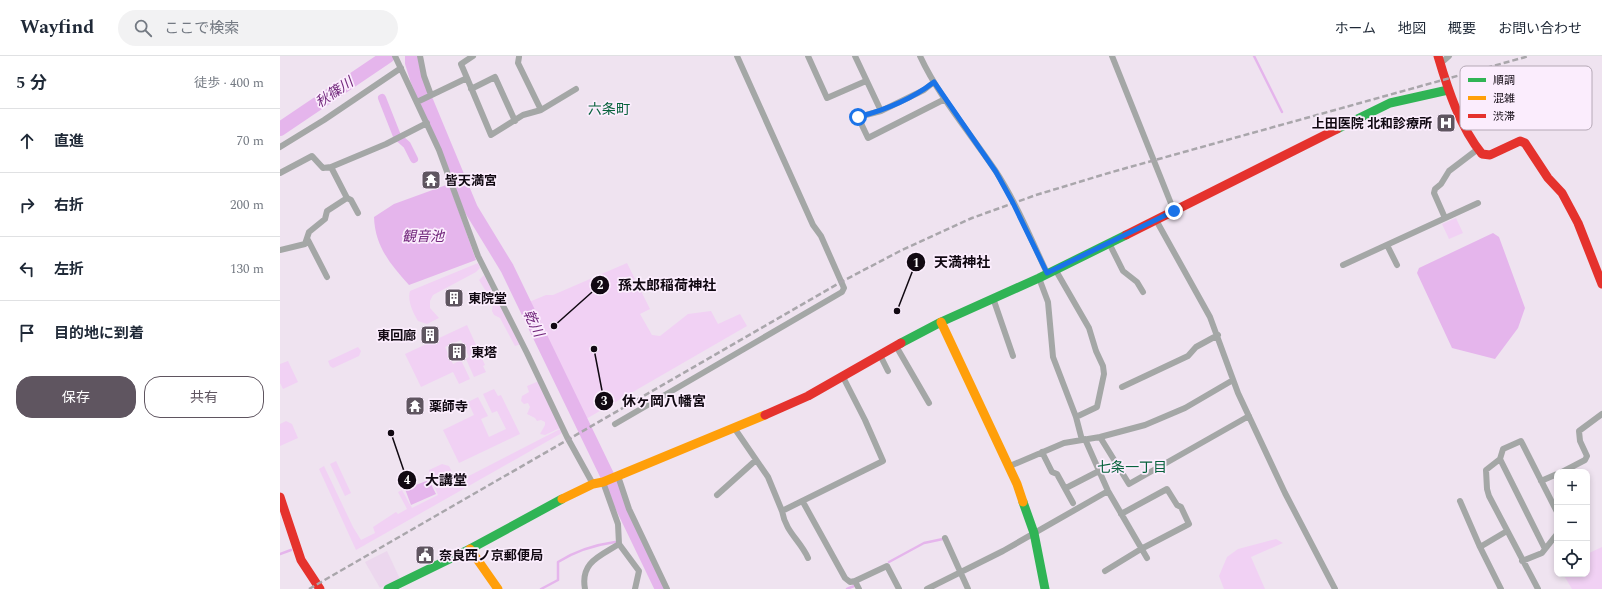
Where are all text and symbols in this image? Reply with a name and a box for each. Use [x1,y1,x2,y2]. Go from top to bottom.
search box [118,10,398,46]
text: Wayfind [20,13,94,42]
icon: search [132,17,154,39]
text: ここで検索 [164,17,239,40]
text: ホーム [1334,18,1376,39]
text: 地図 [1398,18,1426,39]
text: 概要 [1448,18,1476,39]
text: お問い合わせ [1498,18,1582,39]
legend [1460,66,1592,130]
text: 5 分 [16,70,47,96]
water label: 秋篠川 [311,71,359,113]
text: 順調 [1493,72,1515,89]
text: 徒歩 · 400 m [194,73,264,93]
text: 混雑 [1493,90,1515,107]
district label: 六条町 [588,99,630,120]
route start [849,108,867,126]
text: 渋滞 [1493,108,1515,125]
hospital icon: 上田医院 北和診療所 [1435,112,1457,134]
place label: 上田医院 北和診療所 [1312,114,1432,134]
icon: ahead [16,130,38,152]
text: 直進 [54,130,84,153]
text: 70 m [237,131,264,151]
temple icon: 皆天満宮 [420,169,442,191]
place label: 皆天満宮 [445,171,497,191]
icon: right [16,194,38,216]
text: 右折 [54,194,84,217]
text: 200 m [230,195,264,215]
route end [1165,202,1183,220]
water label: 観音池 [402,226,446,247]
callout: 天満神社 [906,249,998,275]
text: 天満神社 [934,252,990,273]
text: 1 [913,254,919,273]
icon: left [16,258,38,280]
text: 左折 [54,258,84,281]
text: 130 m [230,259,264,279]
callout: 孫太郎稲荷神社 [590,272,724,298]
text: 孫太郎稲荷神社 [618,275,716,296]
text: 2 [597,276,604,295]
building icon: 東院堂 [443,287,465,309]
place label: 東院堂 [468,289,507,309]
water label: 乾川 [518,306,550,342]
icon: arrive [16,322,38,344]
text: 目的地に到着 [54,322,144,345]
building icon: 東回廊 [419,324,441,346]
place label: 東回廊 [377,326,416,346]
building icon: 東塔 [446,341,468,363]
place label: 東塔 [471,343,497,363]
button: 保存 [16,376,136,418]
button: 共有 [144,376,264,418]
callout: 休ヶ岡八幡宮 [594,388,714,414]
text: 休ヶ岡八幡宮 [622,391,706,412]
text: 3 [601,392,608,411]
temple icon: 薬師寺 [404,395,426,417]
place label: 薬師寺 [429,397,468,417]
district label: 七条一丁目 [1097,457,1167,478]
callout: 大講堂 [397,467,475,493]
map controls [1554,469,1590,577]
button: + [1554,469,1590,505]
text: 大講堂 [425,470,467,491]
text: 4 [404,471,411,490]
button: − [1554,505,1590,541]
button: locate [1554,541,1590,577]
public building icon: 奈良西ノ京郵便局 [414,544,436,566]
place label: 奈良西ノ京郵便局 [439,546,543,566]

